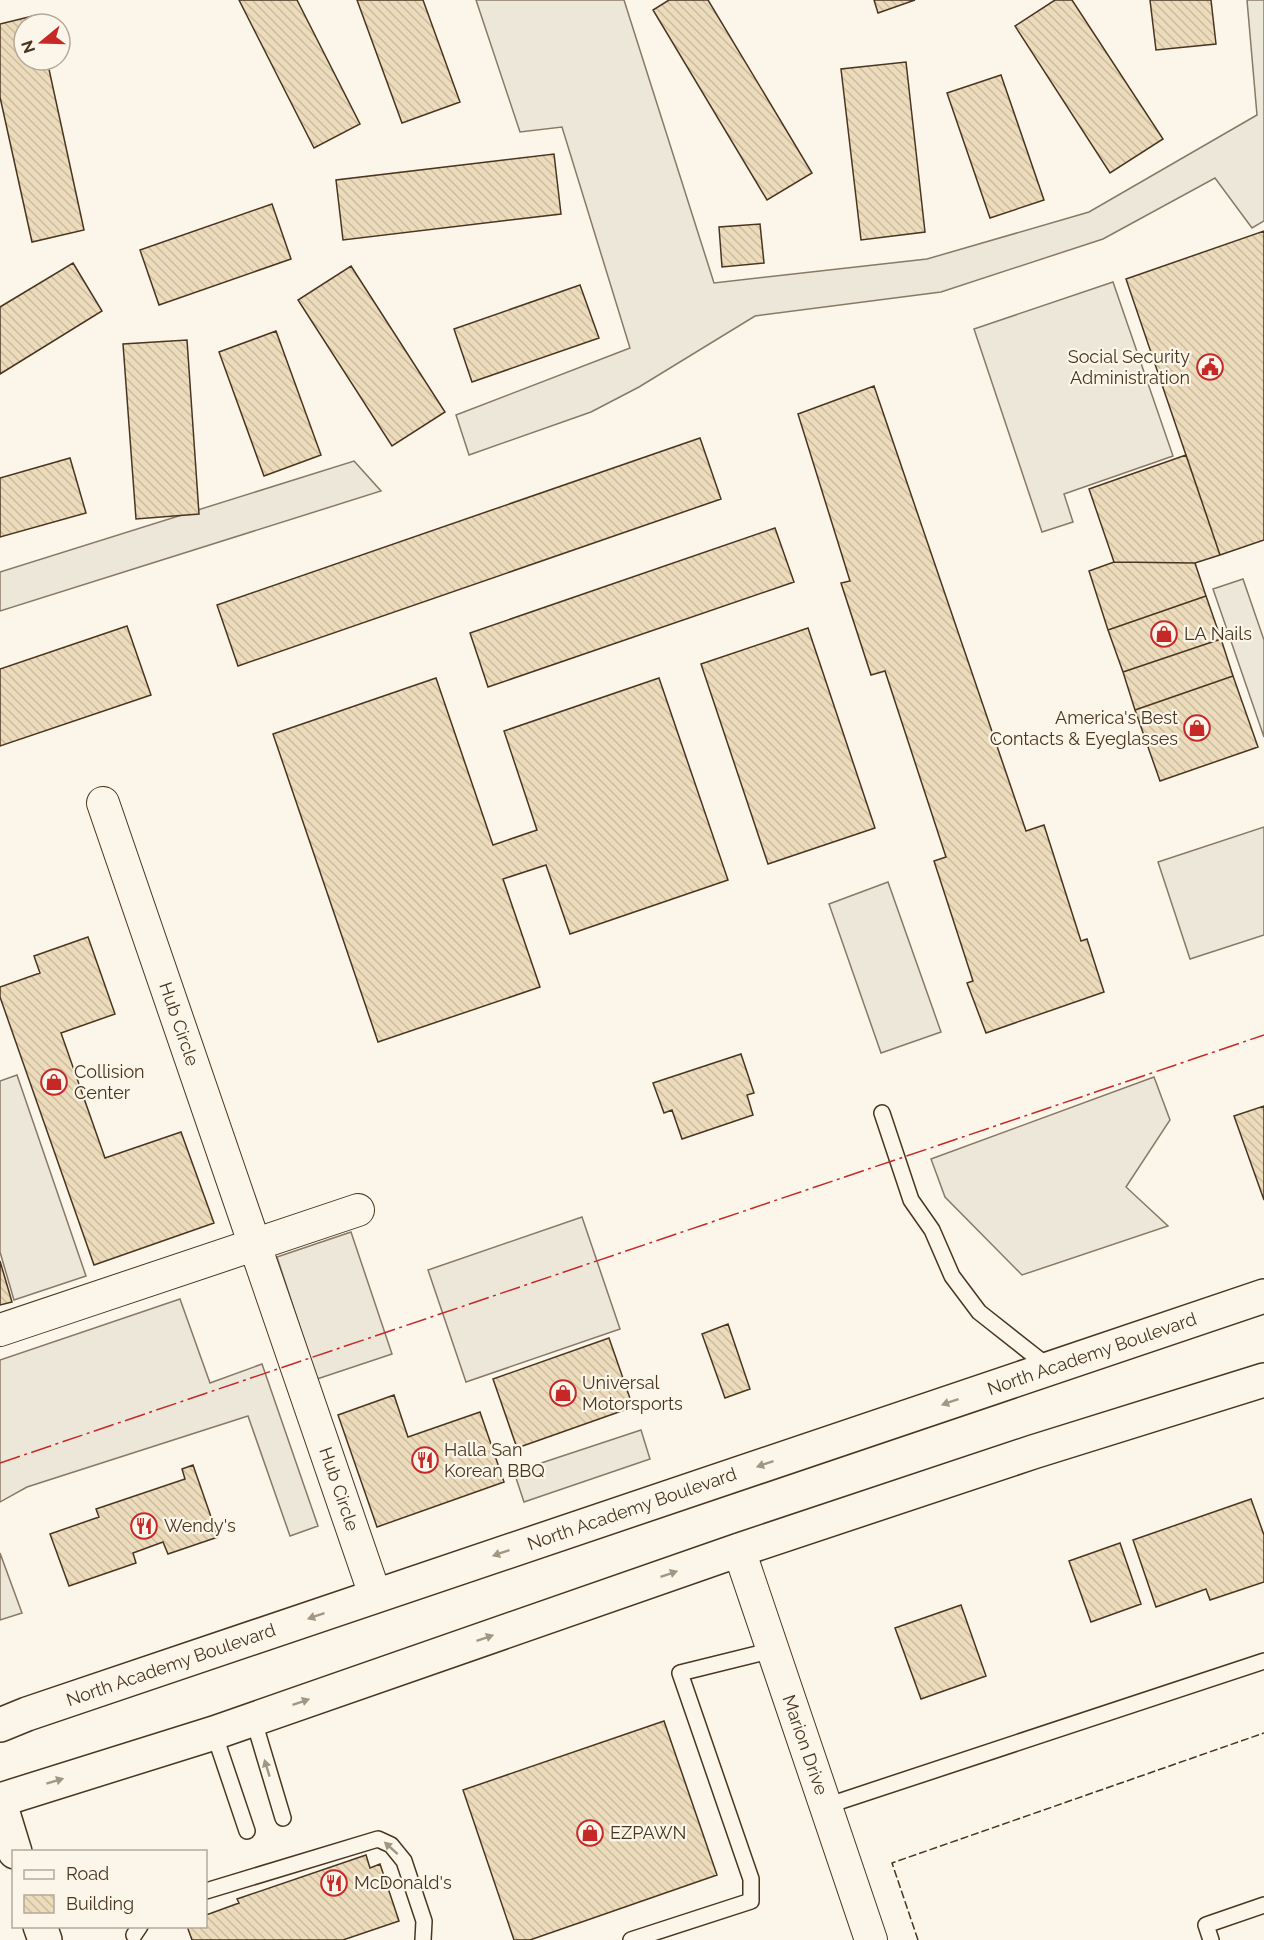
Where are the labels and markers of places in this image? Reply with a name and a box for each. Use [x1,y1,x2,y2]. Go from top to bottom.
place label: Social Security Administration [1068,346,1190,388]
public building icon: Social Security Administration [1195,352,1225,382]
shop icon: LA Nails [1149,619,1179,649]
place label: LA Nails [1184,623,1252,644]
place label: America's Best Contacts & Eyeglasses [990,707,1178,749]
shop icon: America's Best Contacts & Eyeglasses [1182,713,1212,743]
place label: Collision Center [74,1061,145,1103]
shop icon: Collision Center [39,1067,69,1097]
place label: Universal Motorsports [582,1372,683,1414]
shop icon: Universal Motorsports [548,1378,578,1408]
place label: Halla San Korean BBQ [444,1439,545,1481]
restaurant icon: Halla San Korean BBQ [410,1445,440,1475]
restaurant icon: Wendy's [129,1511,159,1541]
place label: Wendy's [164,1515,236,1536]
shop icon: EZPAWN [575,1818,605,1848]
place label: EZPAWN [610,1822,686,1843]
restaurant icon: McDonald's [319,1868,349,1898]
place label: McDonald's [354,1872,452,1893]

